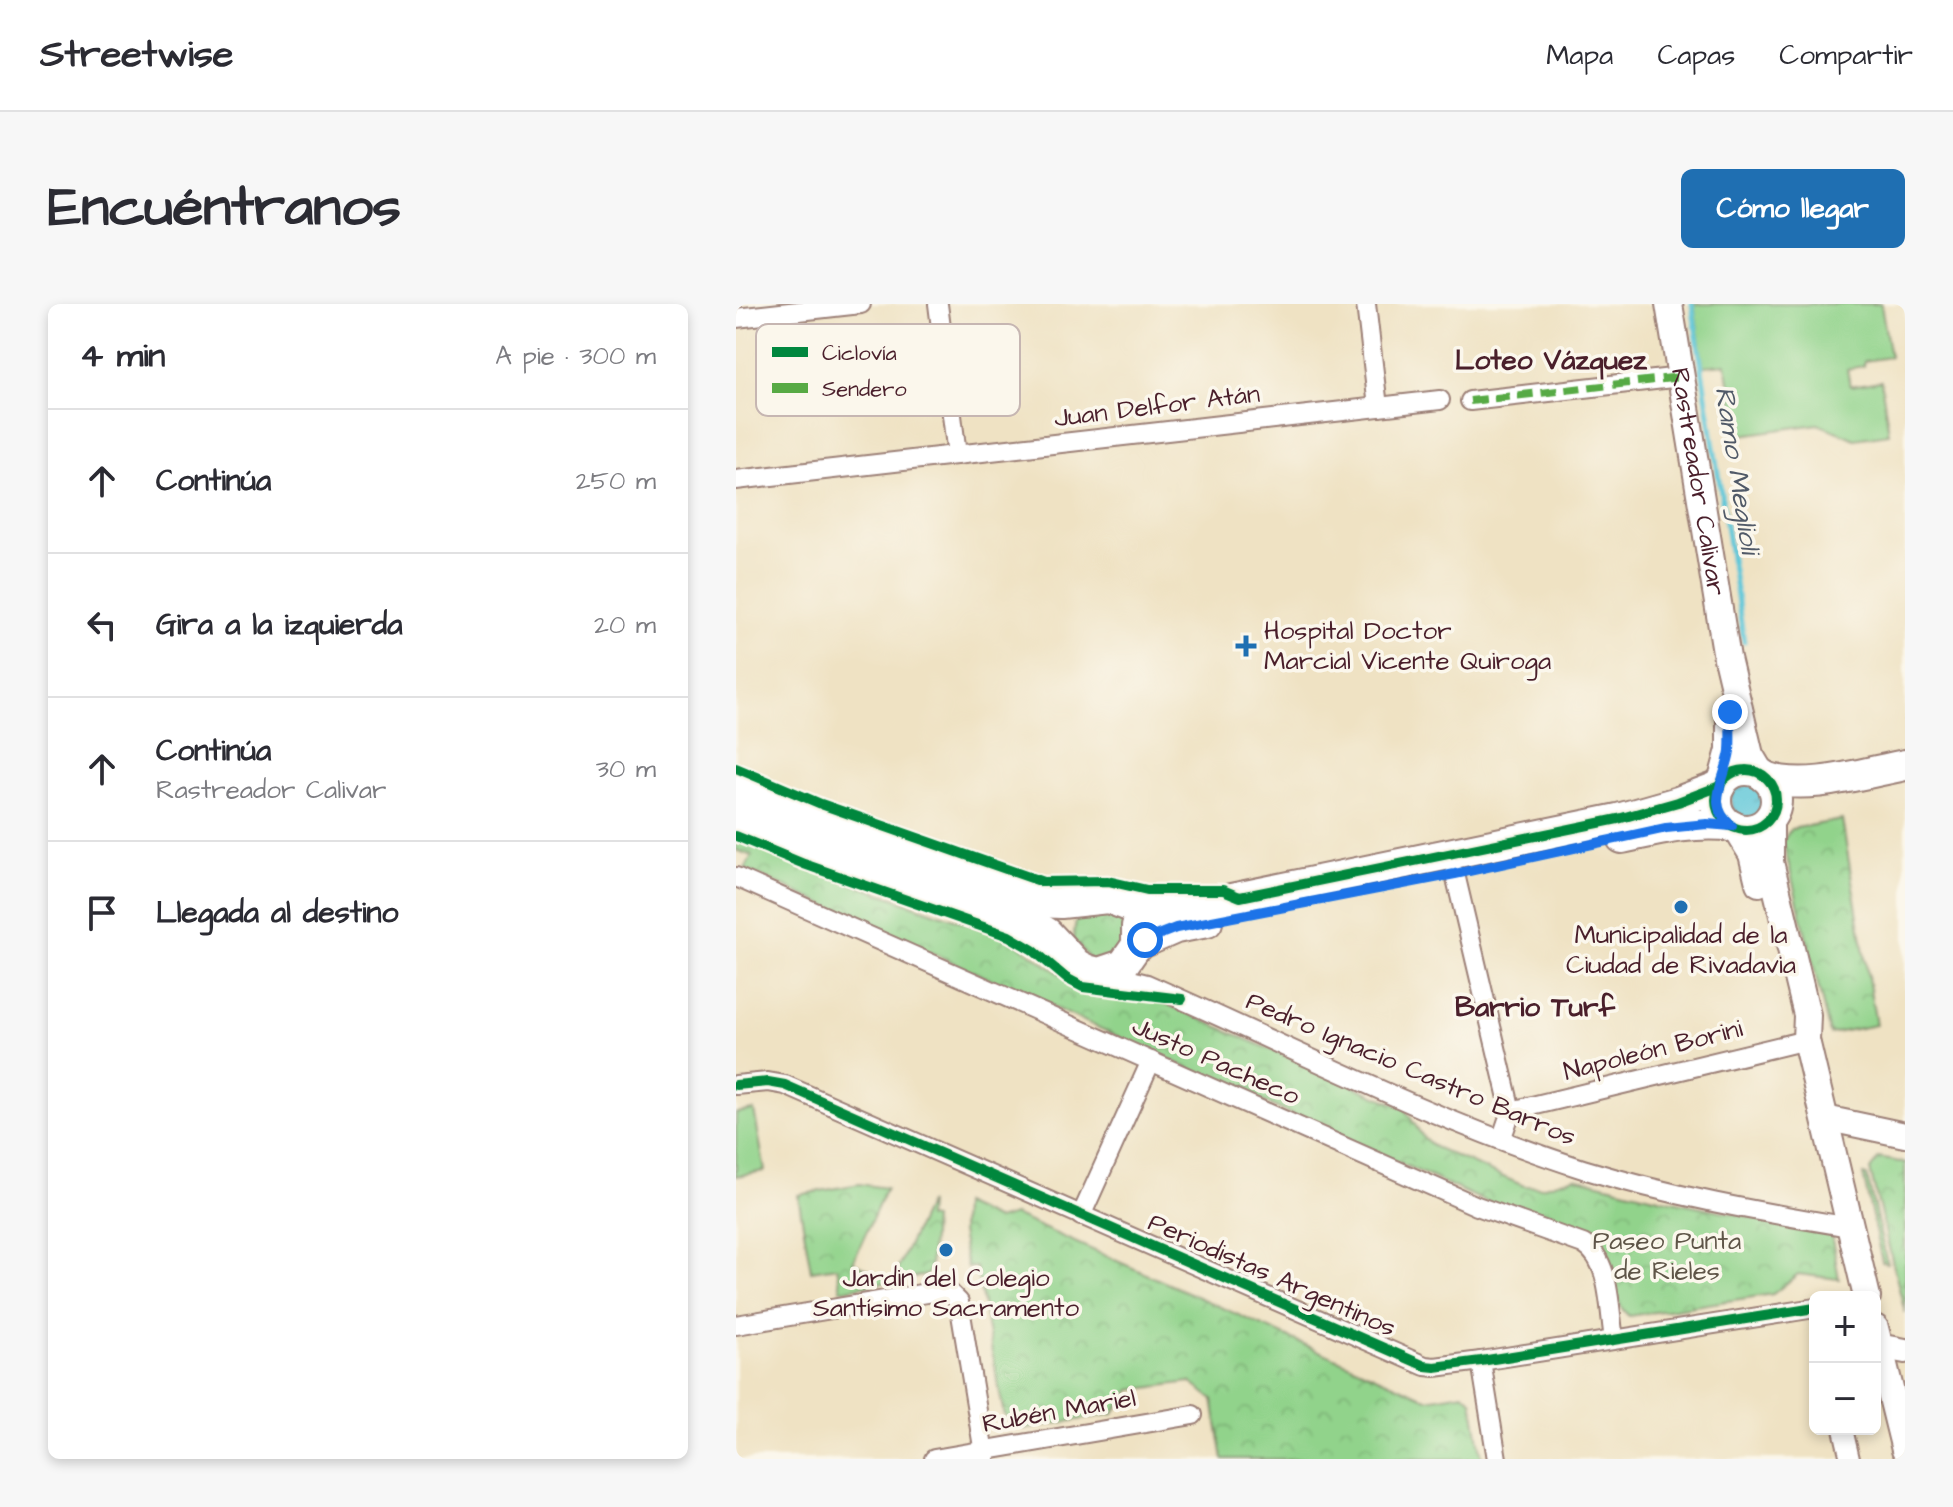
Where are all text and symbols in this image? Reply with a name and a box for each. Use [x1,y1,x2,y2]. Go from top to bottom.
text: Streetwise [40,29,233,81]
text: Mapa [1546,36,1613,75]
text: Capas [1657,36,1735,75]
text: Compartir [1779,36,1913,75]
text: Encuéntranos [48,169,401,247]
button: Cómo llegar [1681,169,1905,248]
legend [756,324,1020,416]
text: 4 min [80,332,165,380]
text: A pie · 300 m [495,338,656,374]
text: Ciclovía [822,338,897,369]
district label: Loteo Vázquez [1455,341,1648,380]
street label: Rastreador Calivar [1662,365,1735,598]
text: Sendero [822,374,907,405]
street label: Juan Delfor Atán [1052,376,1262,436]
water label: Ramo Meglioli [1704,384,1770,560]
icon: ahead [80,459,124,503]
text: Continúa [156,460,271,502]
text: 250 m [576,463,656,499]
icon: left [80,603,124,647]
text: Gira a la izquierda [156,604,402,646]
text: 20 m [594,607,656,643]
place label: Hospital Doctor Marcial Vicente Quiroga [1264,613,1551,681]
marker: Hospital Doctor Marcial Vicente Quiroga [1235,635,1257,657]
route end [1712,694,1748,730]
text: Continúa [156,730,271,772]
icon: ahead [80,747,124,791]
text: 30 m [596,751,656,787]
text: Rastreador Calivar [156,772,386,808]
icon: arrive [80,891,124,935]
text: Llegada al destino [156,892,398,934]
marker: Municipalidad de la Ciudad de Rivadavia [1672,898,1690,916]
place label: Municipalidad de la Ciudad de Rivadavia [1566,917,1796,983]
route start [1127,922,1163,958]
street label: Pedro Ignacio Castro Barros [1240,983,1581,1157]
district label: Barrio Turf [1455,988,1616,1027]
street label: Justo Pacheco [1127,1008,1306,1114]
street label: Napoleón Borini [1560,1010,1746,1090]
street label: Periodistas Argentinos [1142,1204,1402,1348]
park label: Paseo Punta de Rieles [1593,1223,1741,1289]
marker: Jardin del Colegio Santísimo Sacramento [937,1241,955,1259]
place label: Jardin del Colegio Santísimo Sacramento [813,1260,1079,1326]
map controls [1809,1291,1881,1435]
button: + [1809,1291,1881,1363]
button: − [1809,1363,1881,1435]
street label: Rubén Mariel [980,1380,1138,1442]

